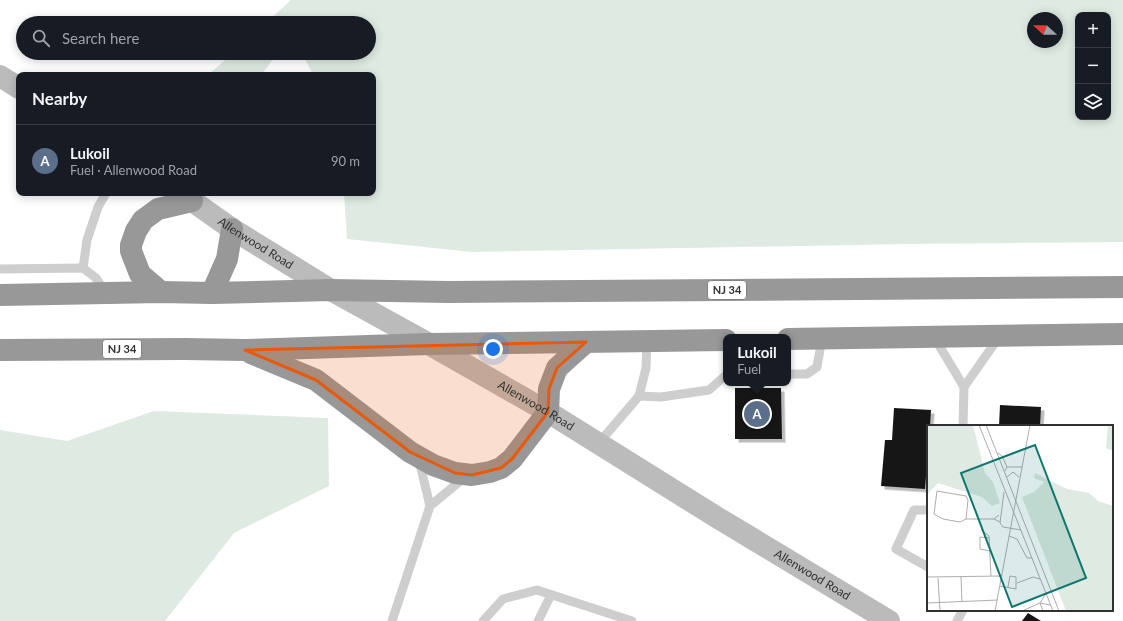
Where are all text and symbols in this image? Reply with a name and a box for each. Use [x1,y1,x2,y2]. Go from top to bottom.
north arrow [1027,12,1063,48]
map controls [1075,12,1111,120]
button: + [1075,12,1111,48]
search box [16,16,376,60]
icon: search [30,27,52,49]
text: Search here [62,29,139,47]
button: − [1075,48,1111,84]
button: layers [1075,84,1111,120]
text: Nearby [32,88,87,109]
text: Lukoil [70,144,110,162]
text: A [40,153,50,169]
text: 90 m [331,153,360,169]
text: Fuel · Allenwood Road [70,162,197,178]
street label: Allenwood Road [215,213,296,272]
road number: NJ 34 [708,281,746,299]
popup [723,334,791,386]
your location [483,339,503,359]
road number: NJ 34 [103,340,141,358]
text: Lukoil [737,343,777,361]
text: Fuel [737,361,761,377]
street label: Allenwood Road [495,377,577,434]
pin: A [744,399,770,429]
inset map [927,425,1113,611]
street label: Allenwood Road [772,546,853,603]

